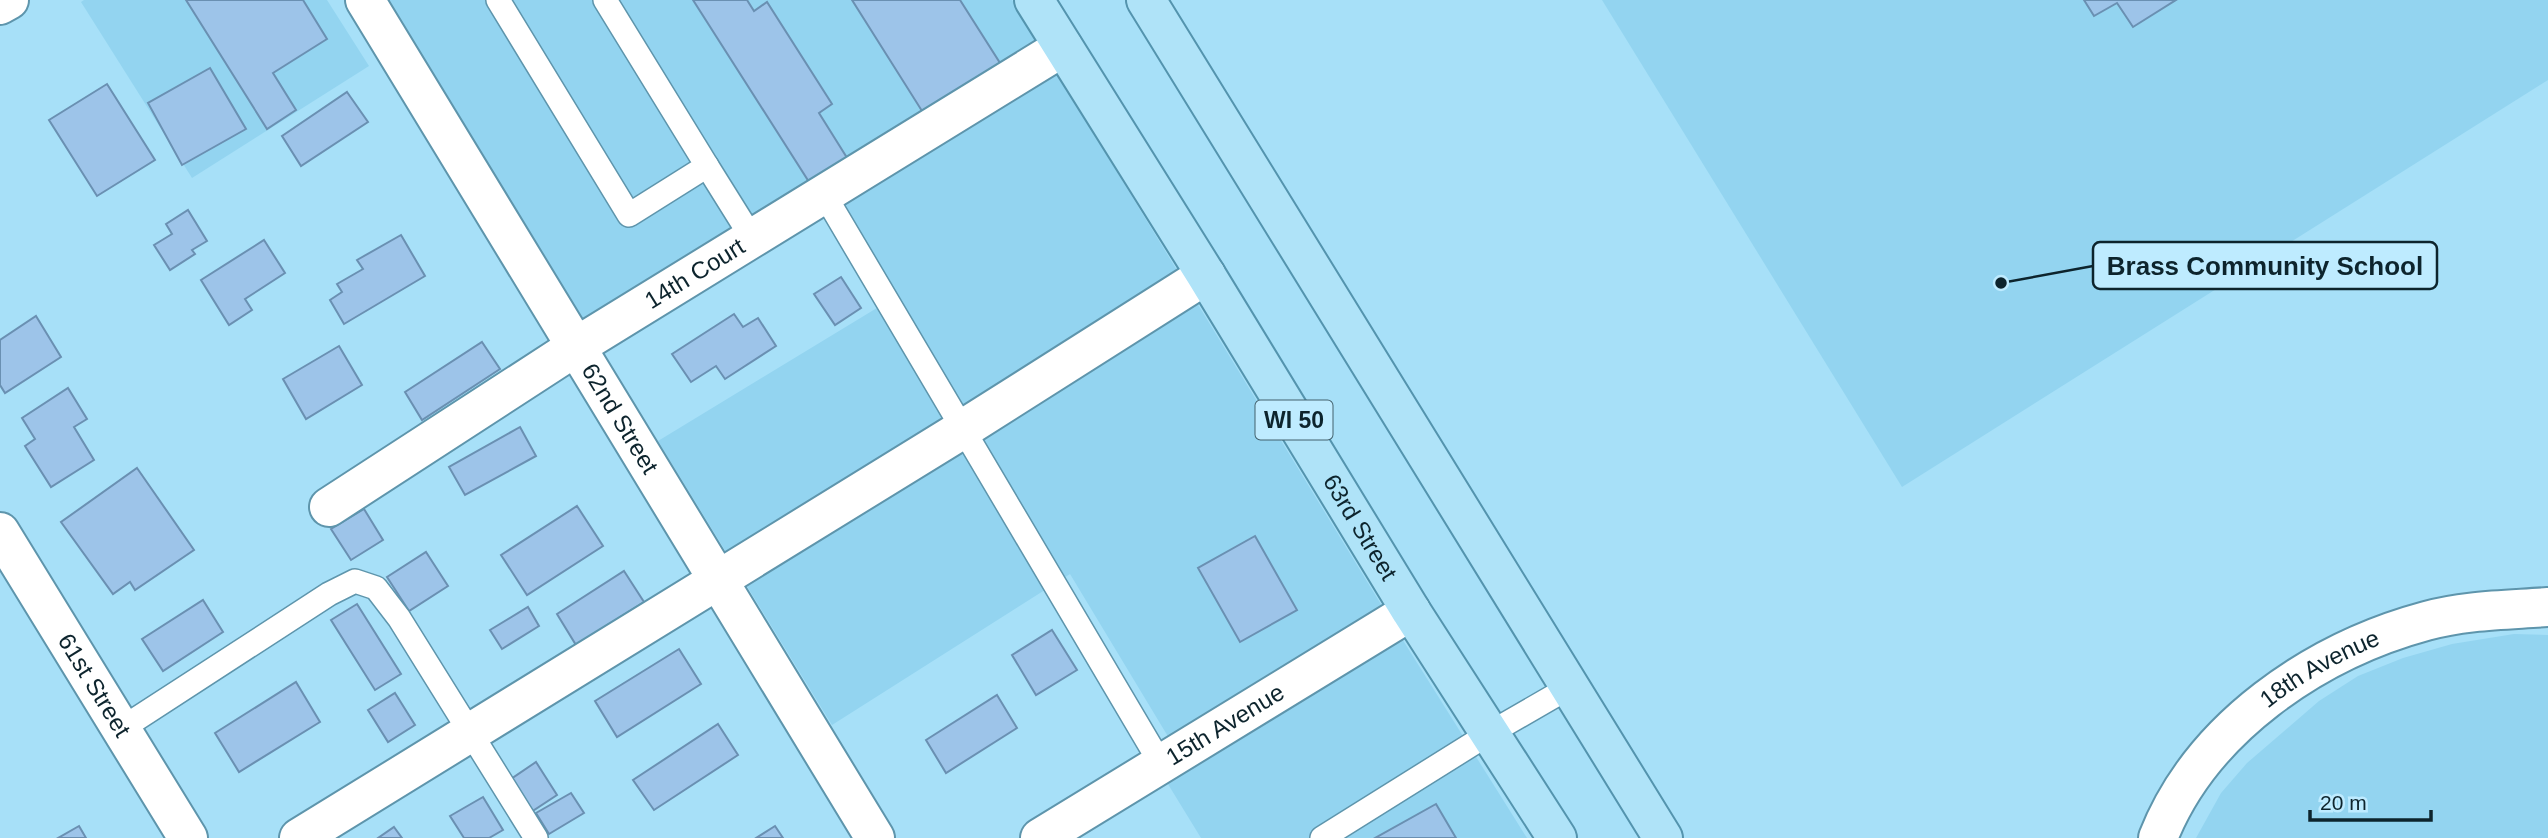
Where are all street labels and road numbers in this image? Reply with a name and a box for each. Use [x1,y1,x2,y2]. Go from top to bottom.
street label: 14th Court [640,232,750,314]
street label: 62nd Street [576,358,664,479]
road number: WI 50 [1256,400,1332,440]
street label: 63rd Street [1318,469,1403,585]
street label: 18th Avenue [2254,624,2383,713]
street label: 61st Street [53,629,137,742]
street label: 15th Avenue [1161,678,1289,771]

